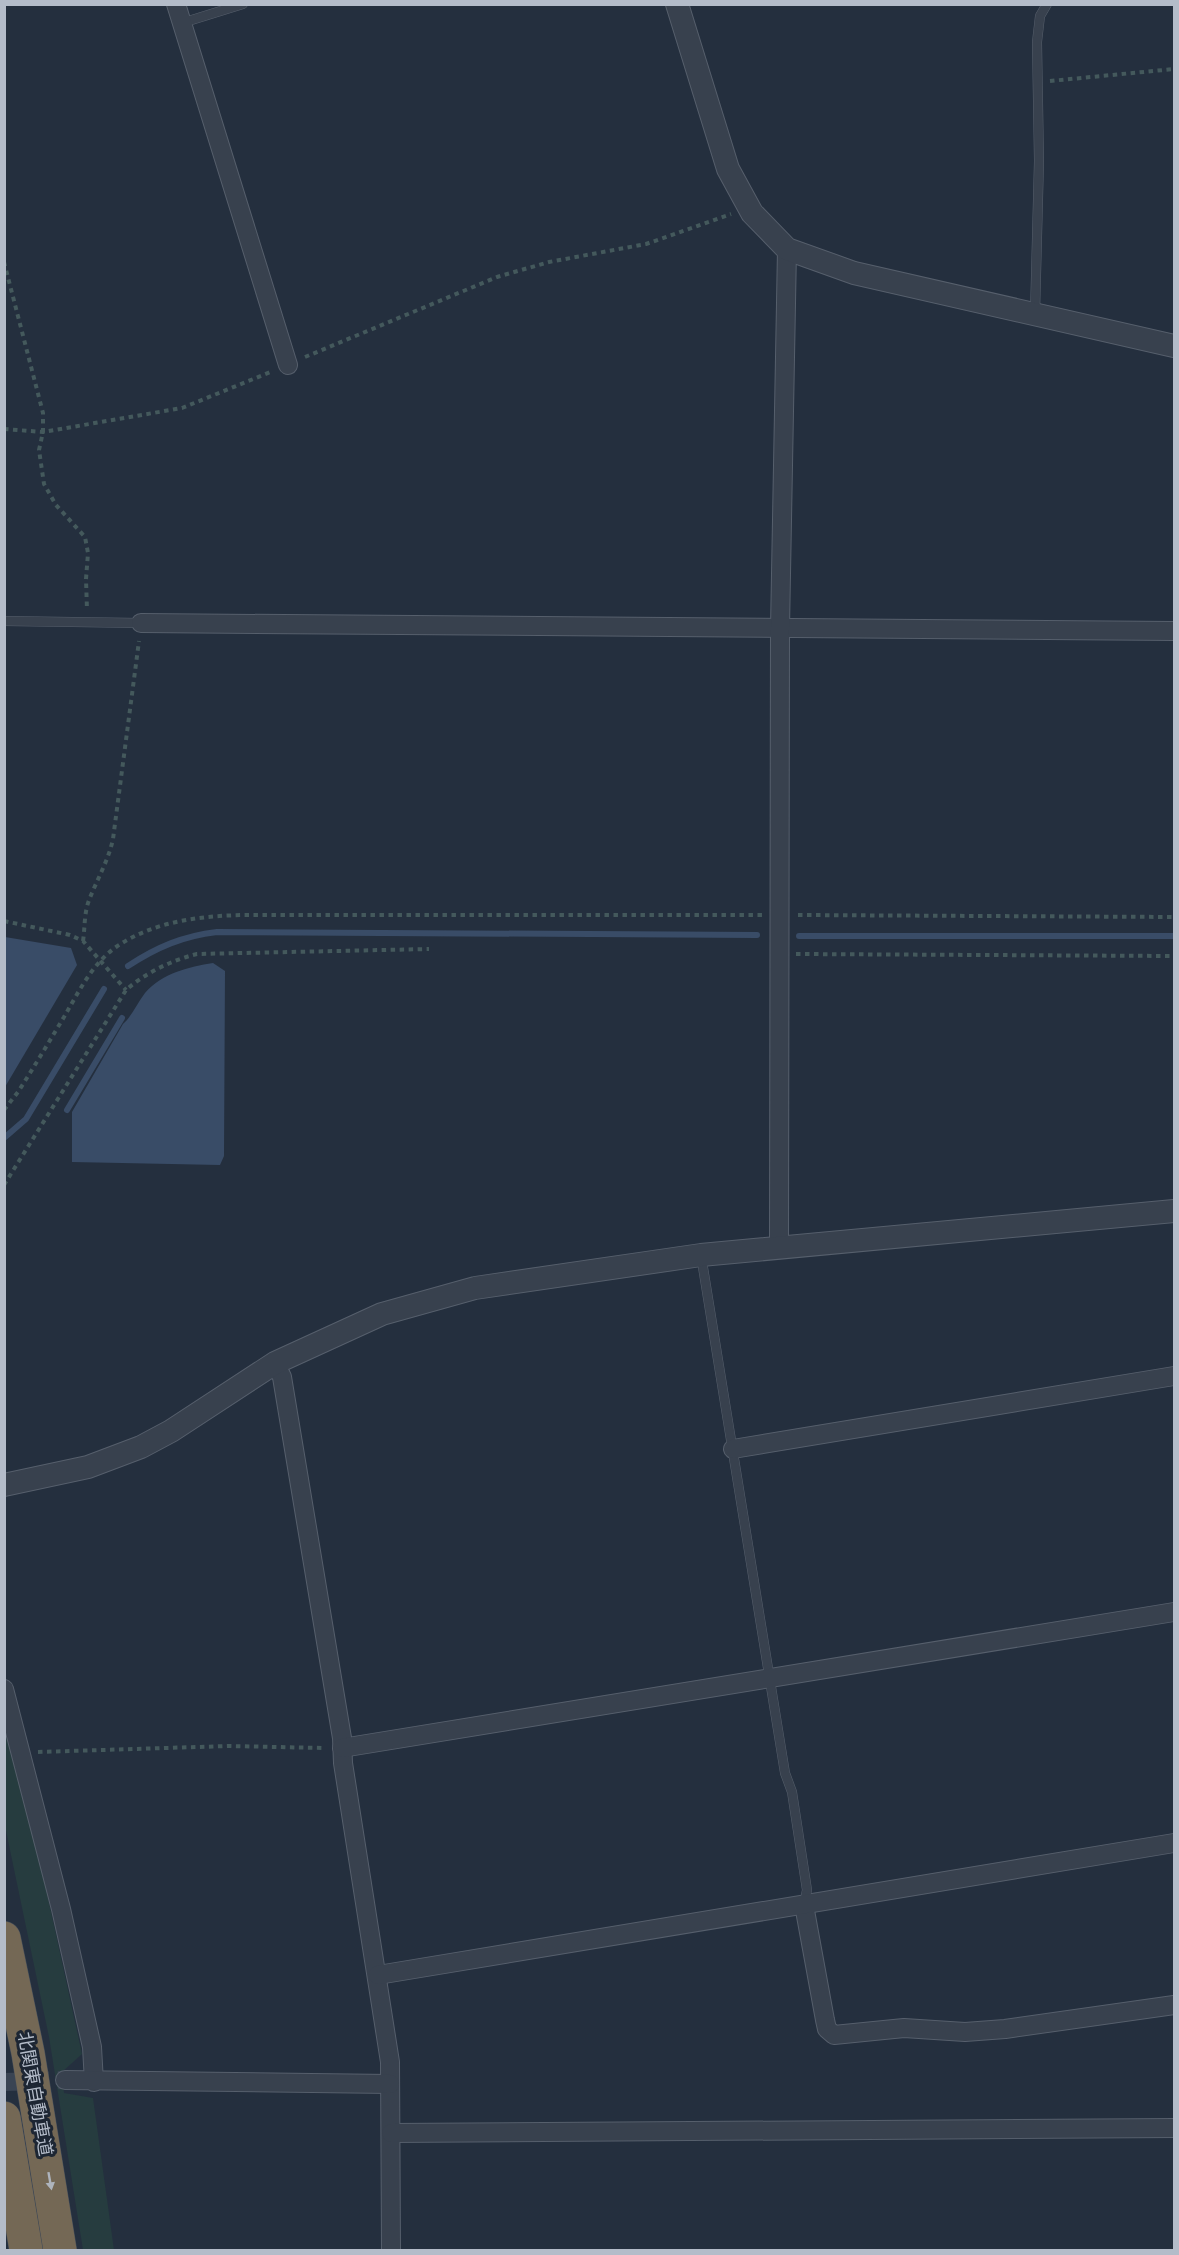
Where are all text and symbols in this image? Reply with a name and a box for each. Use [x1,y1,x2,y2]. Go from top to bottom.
street label: 北関東自動車道 [13,2030,59,2158]
one-way arrow [46,2172,55,2191]

